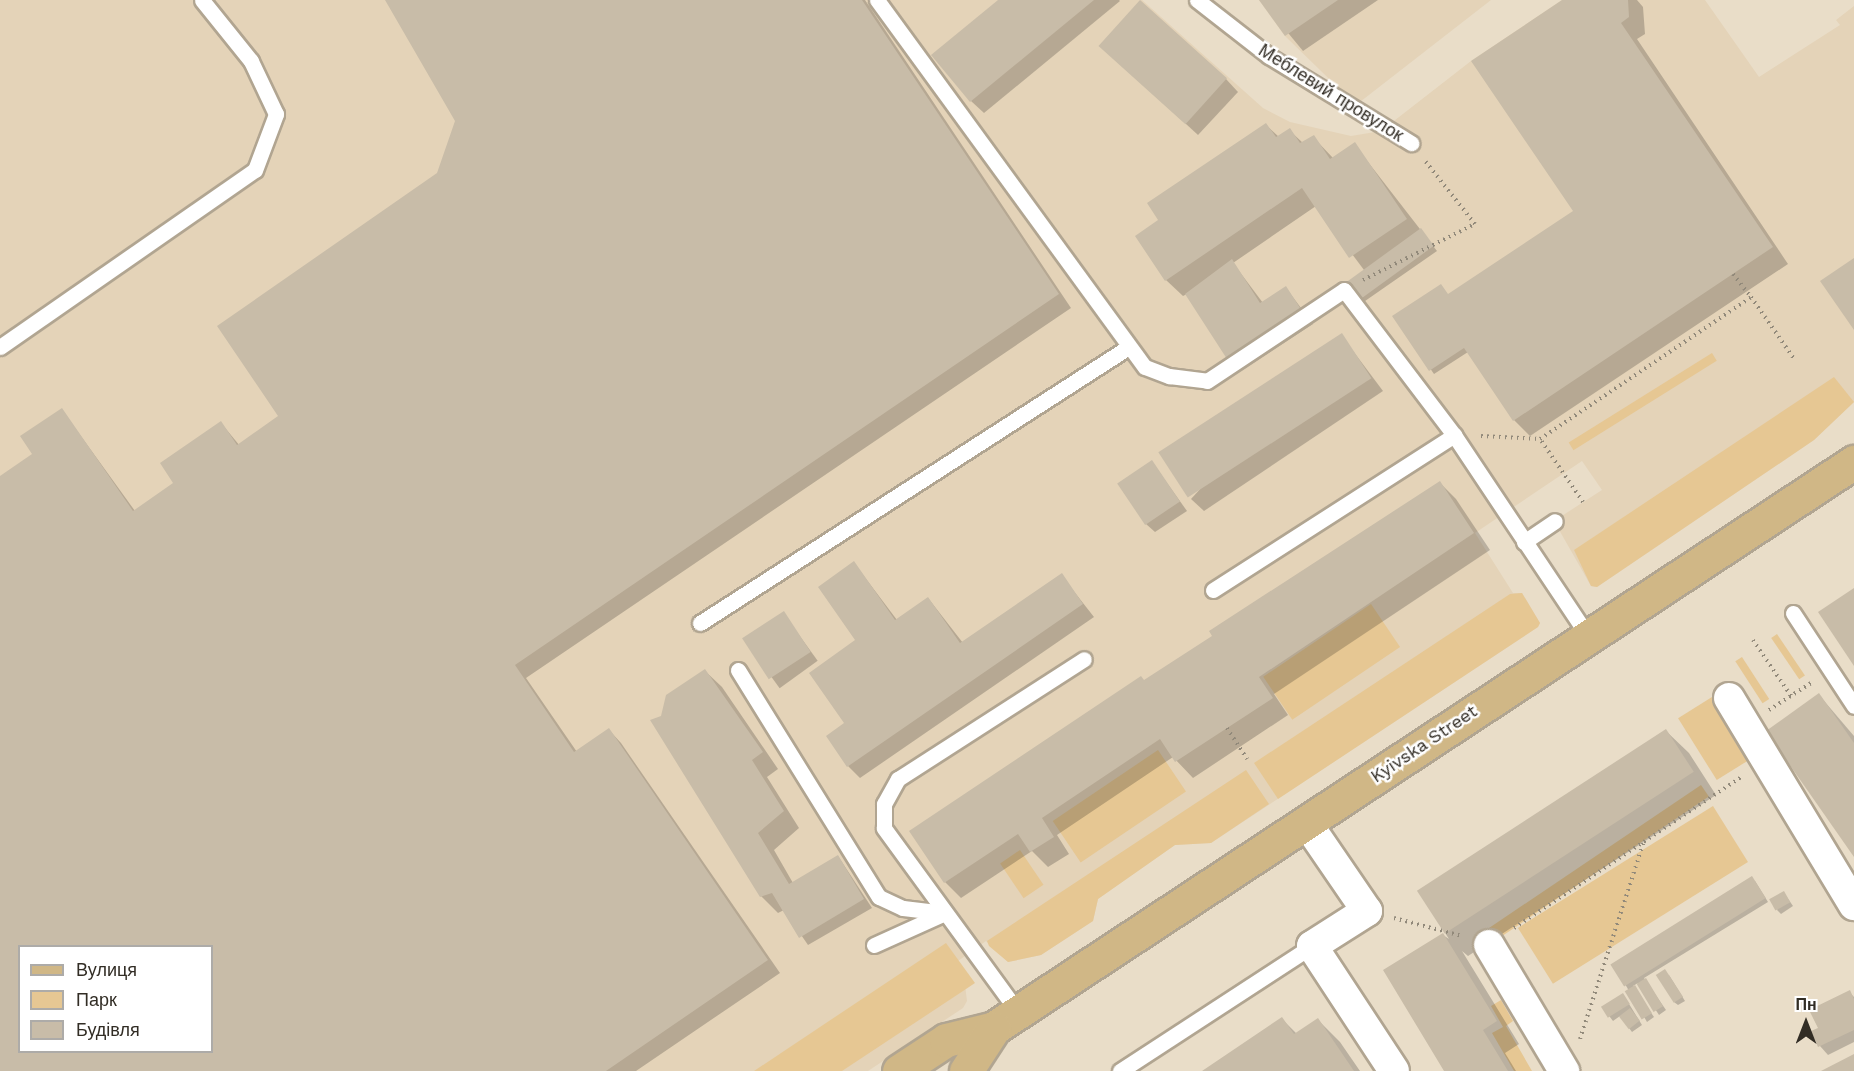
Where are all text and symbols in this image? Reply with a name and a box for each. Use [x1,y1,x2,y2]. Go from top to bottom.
street label: Меблевий провулок [1254,40,1408,146]
street label: Kyivska Street [1366,700,1482,788]
legend [18,945,213,1053]
text: Вулиця [76,959,137,980]
text: Парк [76,989,117,1010]
north arrow [1776,993,1836,1053]
text: Пн [1795,995,1817,1014]
text: Будівля [76,1019,140,1040]

